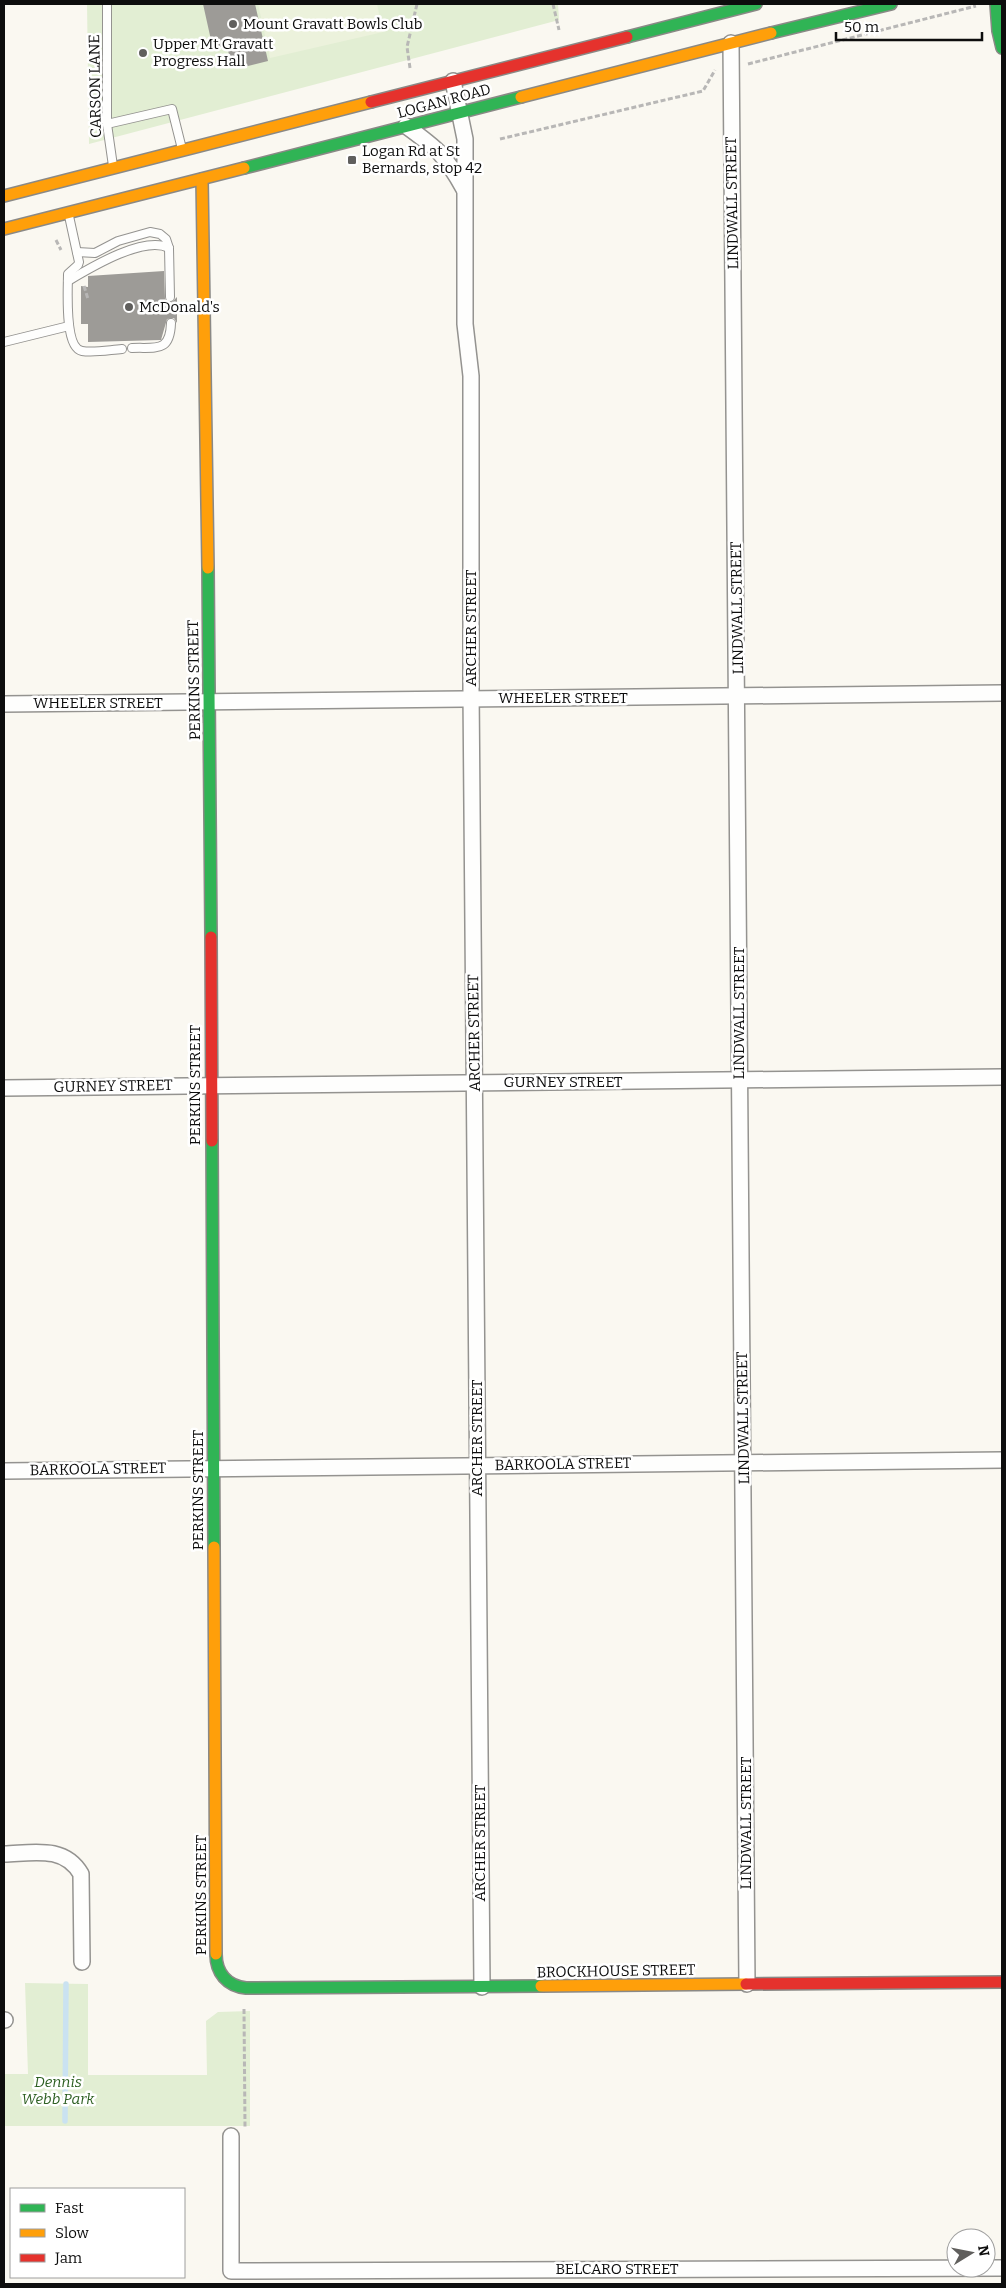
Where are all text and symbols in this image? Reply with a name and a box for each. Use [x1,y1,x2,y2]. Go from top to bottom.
scale bar [836,10,982,42]
place label: Mount Gravatt Bowls Club [243,15,422,33]
marker: Mount Gravatt Bowls Club [227,18,239,30]
text: 50 m [844,18,880,36]
street label: CARSON LANE [85,34,105,138]
place label: Upper Mt Gravatt Progress Hall [153,35,274,70]
marker: Upper Mt Gravatt Progress Hall [137,47,149,59]
street label: LOGAN ROAD [395,80,493,122]
street label: LINDWALL STREET [722,136,742,270]
place label: Logan Rd at St Bernards, stop 42 [362,142,482,177]
marker: Logan Rd at St Bernards, stop 42 [346,154,358,166]
place label: McDonald's [139,298,220,316]
marker: McDonald's [123,301,135,313]
street label: LINDWALL STREET [727,541,747,675]
street label: ARCHER STREET [462,569,480,687]
street label: PERKINS STREET [184,619,204,740]
street label: WHEELER STREET [498,689,628,707]
street label: WHEELER STREET [33,694,163,712]
street label: LINDWALL STREET [730,946,748,1079]
street label: ARCHER STREET [464,974,484,1092]
street label: PERKINS STREET [186,1025,204,1145]
street label: GURNEY STREET [503,1073,623,1091]
street label: GURNEY STREET [53,1076,173,1096]
street label: LINDWALL STREET [733,1351,753,1485]
street label: ARCHER STREET [468,1379,486,1497]
street label: PERKINS STREET [189,1430,207,1550]
street label: BARKOOLA STREET [495,1454,632,1474]
street label: BARKOOLA STREET [30,1459,167,1479]
street label: LINDWALL STREET [737,1756,755,1889]
street label: ARCHER STREET [471,1784,489,1902]
street label: PERKINS STREET [192,1835,210,1955]
street label: BROCKHOUSE STREET [536,1961,696,1981]
park label: Dennis Webb Park [22,2073,95,2108]
legend [10,2188,185,2278]
text: Fast [55,2199,84,2217]
text: Slow [55,2224,90,2242]
north arrow [946,2228,996,2278]
text: N [974,2244,993,2258]
text: Jam [54,2249,83,2267]
street label: BELCARO STREET [555,2260,679,2278]

